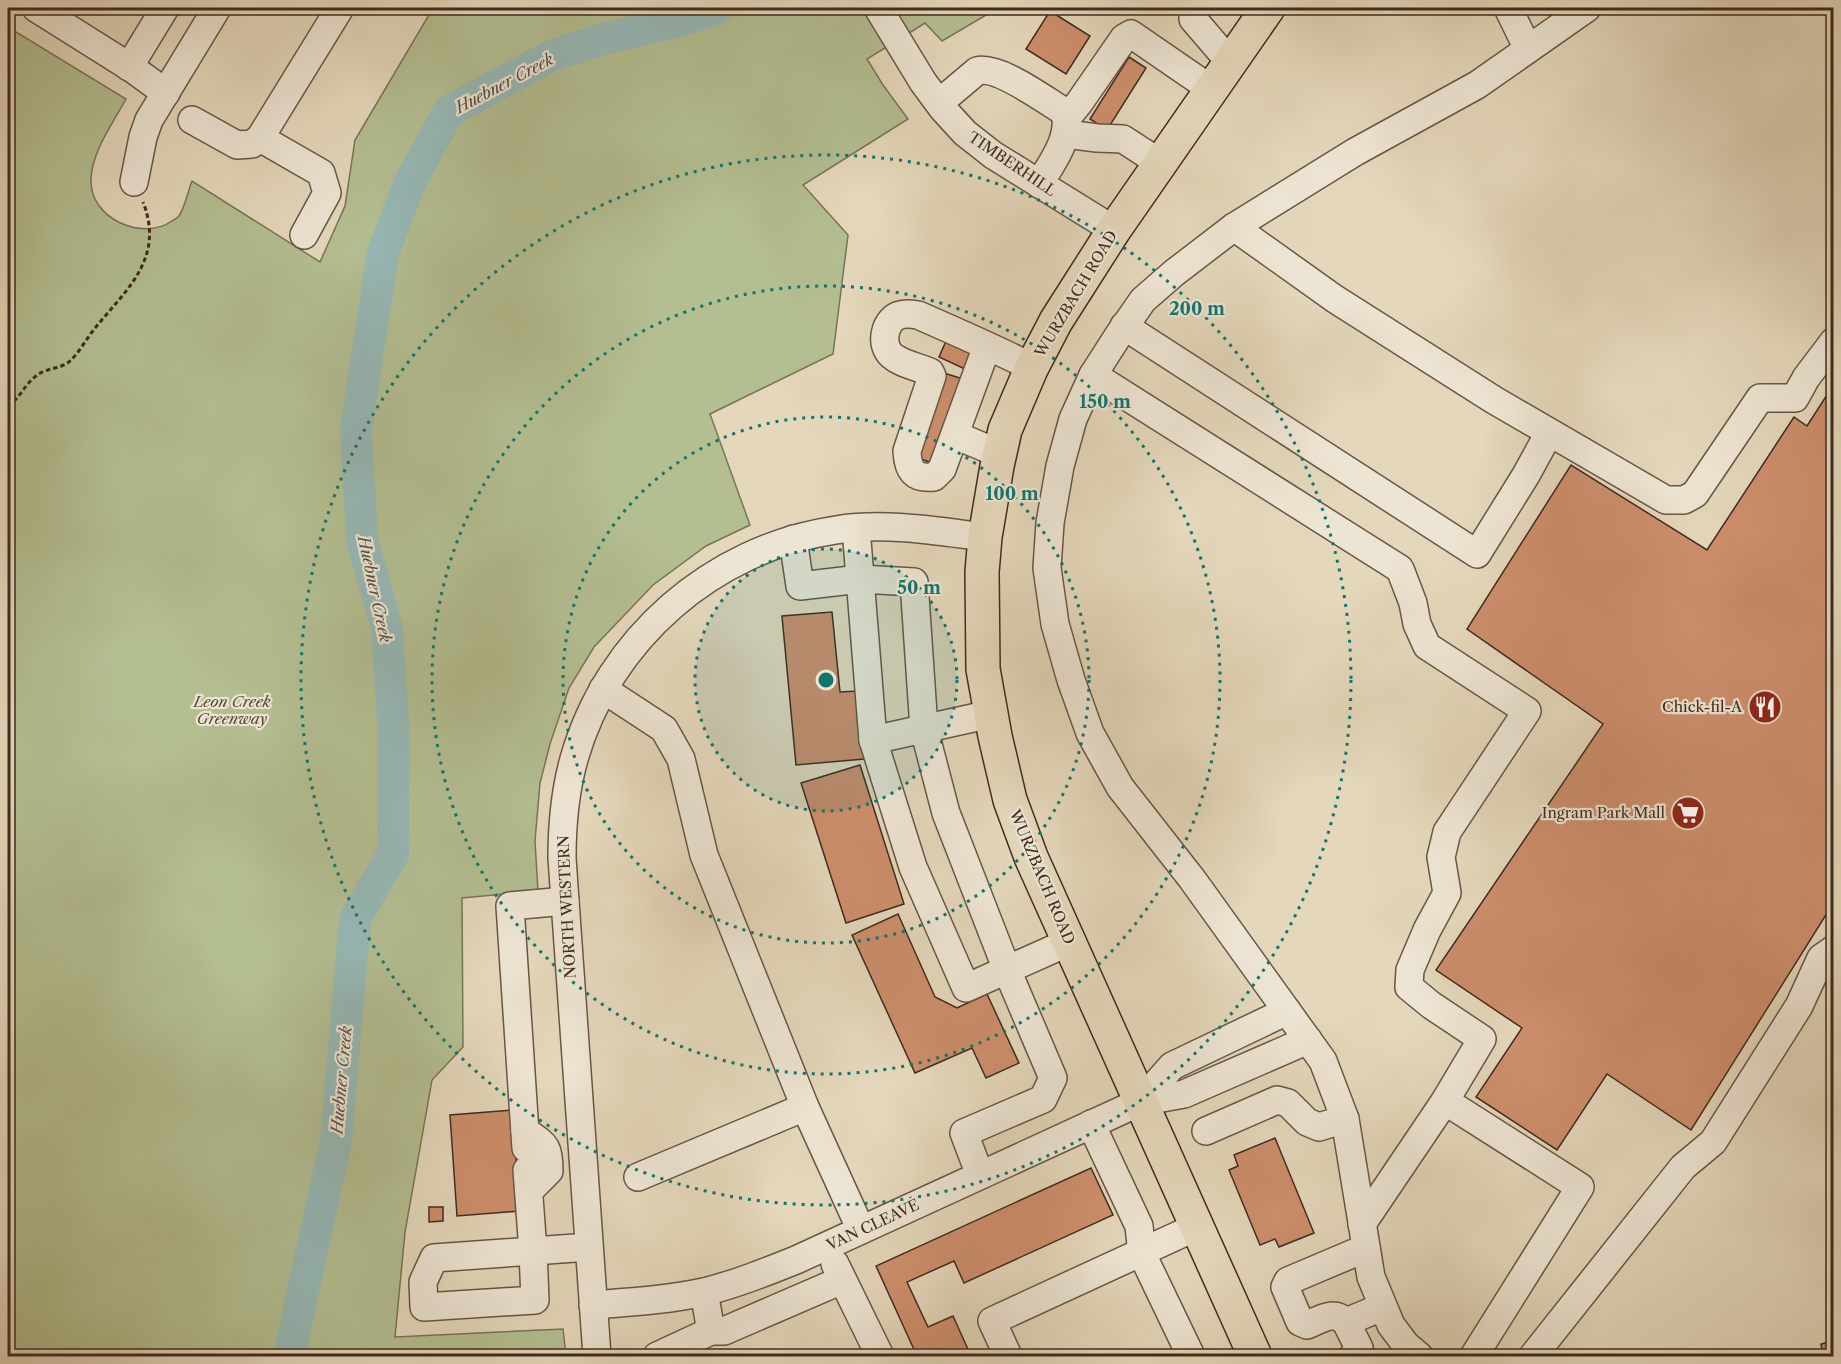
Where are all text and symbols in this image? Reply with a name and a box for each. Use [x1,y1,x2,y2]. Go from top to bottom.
water label: Huebner Creek [450,48,557,118]
street label: TIMBERHILL [965,127,1060,200]
street label: WURZBACH ROAD [1030,227,1121,361]
text: 200 m [1169,298,1225,320]
text: 150 m [1079,391,1131,413]
text: 100 m [985,483,1039,505]
water label: Huebner Creek [354,532,396,645]
text: 50 m [897,577,941,599]
centre of rings [816,670,836,690]
restaurant icon: Chick-fil-A [1747,689,1783,725]
park label: Leon Creek Greenway [192,692,271,728]
place label: Chick-fil-A [1662,697,1743,716]
supermarket icon: Ingram Park Mall [1670,795,1706,831]
place label: Ingram Park Mall [1542,803,1666,822]
street label: WURZBACH ROAD [1005,806,1079,947]
street label: NORTH WESTERN [553,835,580,979]
water label: Huebner Creek [326,1024,356,1137]
street label: VAN CLEAVE [823,1195,922,1255]

